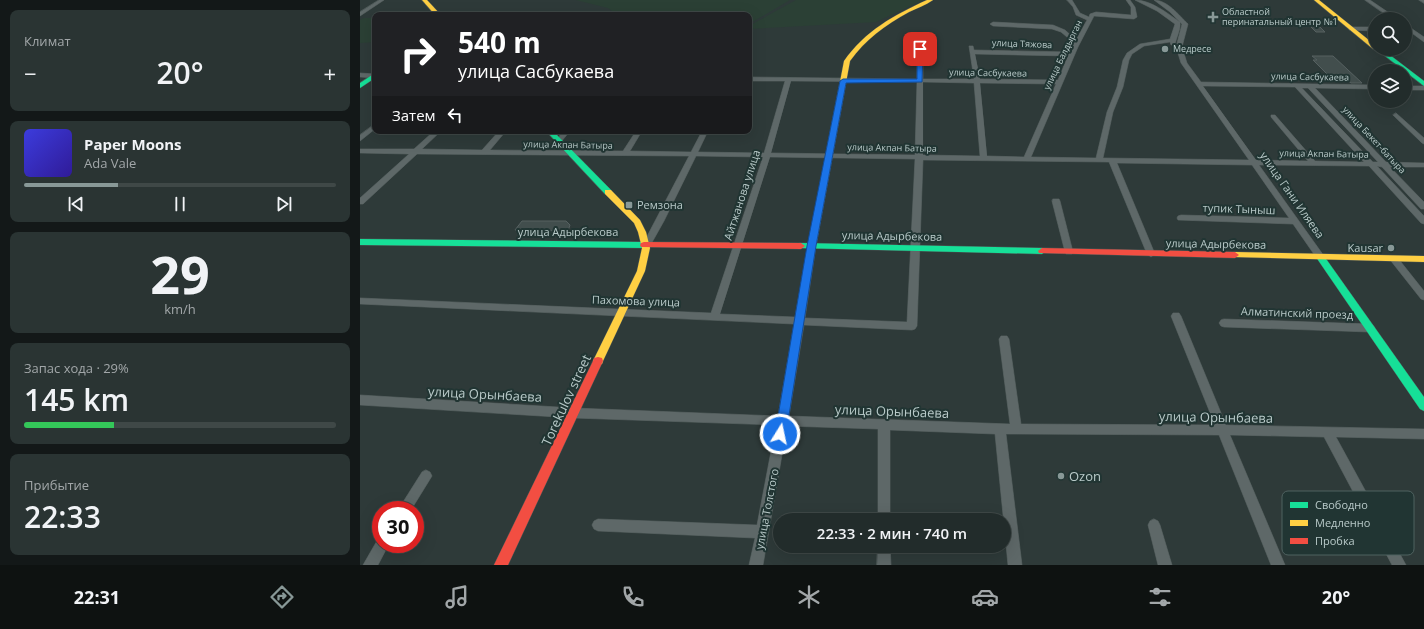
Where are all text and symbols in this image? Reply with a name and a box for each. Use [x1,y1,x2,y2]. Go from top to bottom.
place label: Областной перинатальный центр №1 [1222,5,1338,28]
marker: Областной перинатальный центр №1 [1207,11,1219,23]
map controls [1368,12,1412,108]
button: search [1368,12,1412,56]
street label: улица Балдырган [1040,18,1085,92]
text: 540 m [458,23,541,61]
icon: right [392,28,444,80]
text: Климат [24,32,71,50]
pin [903,32,937,66]
street label: улица Тяжова [992,36,1052,51]
icon: arrive [909,38,931,60]
place label: Медресе [1173,42,1211,55]
marker: Медресе [1160,44,1170,54]
text: 20° [156,52,204,93]
text: − [24,58,37,88]
text: + [323,58,336,88]
text: улица Сасбукаева [458,59,614,83]
button: layers [1368,64,1412,108]
street label: улица Сасбукаева [949,65,1027,80]
street label: улица Сасбукаева [1271,69,1349,84]
street label: улица Бекет-батыра [1340,103,1409,176]
icon: left [444,104,466,126]
text: Затем [392,105,436,125]
text: Paper Moons [84,134,182,154]
street label: улица Акпан Батыра [523,137,613,152]
street label: улица Акпан Батыра [847,140,937,155]
street label: улица Акпан Батыра [1279,146,1369,161]
street label: Айтжанова улица [720,148,763,242]
street label: улица Гани Иляева [1257,148,1328,241]
text: Ada Vale [84,154,136,172]
icon: previous [65,193,87,215]
icon: pause [169,193,191,215]
icon: next [273,193,295,215]
place label: Ремзона [637,197,683,212]
marker: Ремзона [624,200,634,210]
street label: тупик Тыныш [1202,200,1276,217]
street label: улица Адырбекова [518,224,618,239]
street label: улица Адырбекова [842,227,942,244]
street label: улица Адырбекова [1166,235,1266,252]
text: 29 [150,238,210,309]
place label: Kausar [1348,240,1383,255]
marker: Kausar [1386,243,1396,253]
street label: Пахомова улица [592,291,680,310]
text: km/h [164,300,196,318]
street label: Алматинский проезд [1241,303,1354,322]
street label: Torekulov street [537,351,595,449]
text: Запас хода · 29% [24,359,129,377]
text: 145 km [24,379,129,420]
street label: улица Орынбаева [428,382,542,406]
street label: улица Орынбаева [835,400,949,422]
street label: улица Орынбаева [1159,407,1273,427]
position arrow [759,413,801,455]
street label: улица Толстого [751,467,782,551]
place label: Ozon [1069,467,1101,485]
marker: Ozon [1056,471,1066,481]
text: Прибытие [24,476,89,494]
legend [1282,491,1414,555]
text: 22:33 [24,496,101,537]
text: Свободно [1315,497,1368,512]
speed limit sign: 30 [372,501,424,553]
text: Медленно [1315,515,1371,530]
text: 22:33 · 2 мин · 740 m [817,523,967,543]
text: Пробка [1315,533,1355,548]
icon: directions [268,583,296,611]
icon: music [443,583,471,611]
icon: phone [619,583,647,611]
icon: climate [795,583,823,611]
icon: car [971,583,999,611]
icon: filters [1146,583,1174,611]
text: 22:31 [74,585,120,609]
text: 20° [1322,585,1350,609]

